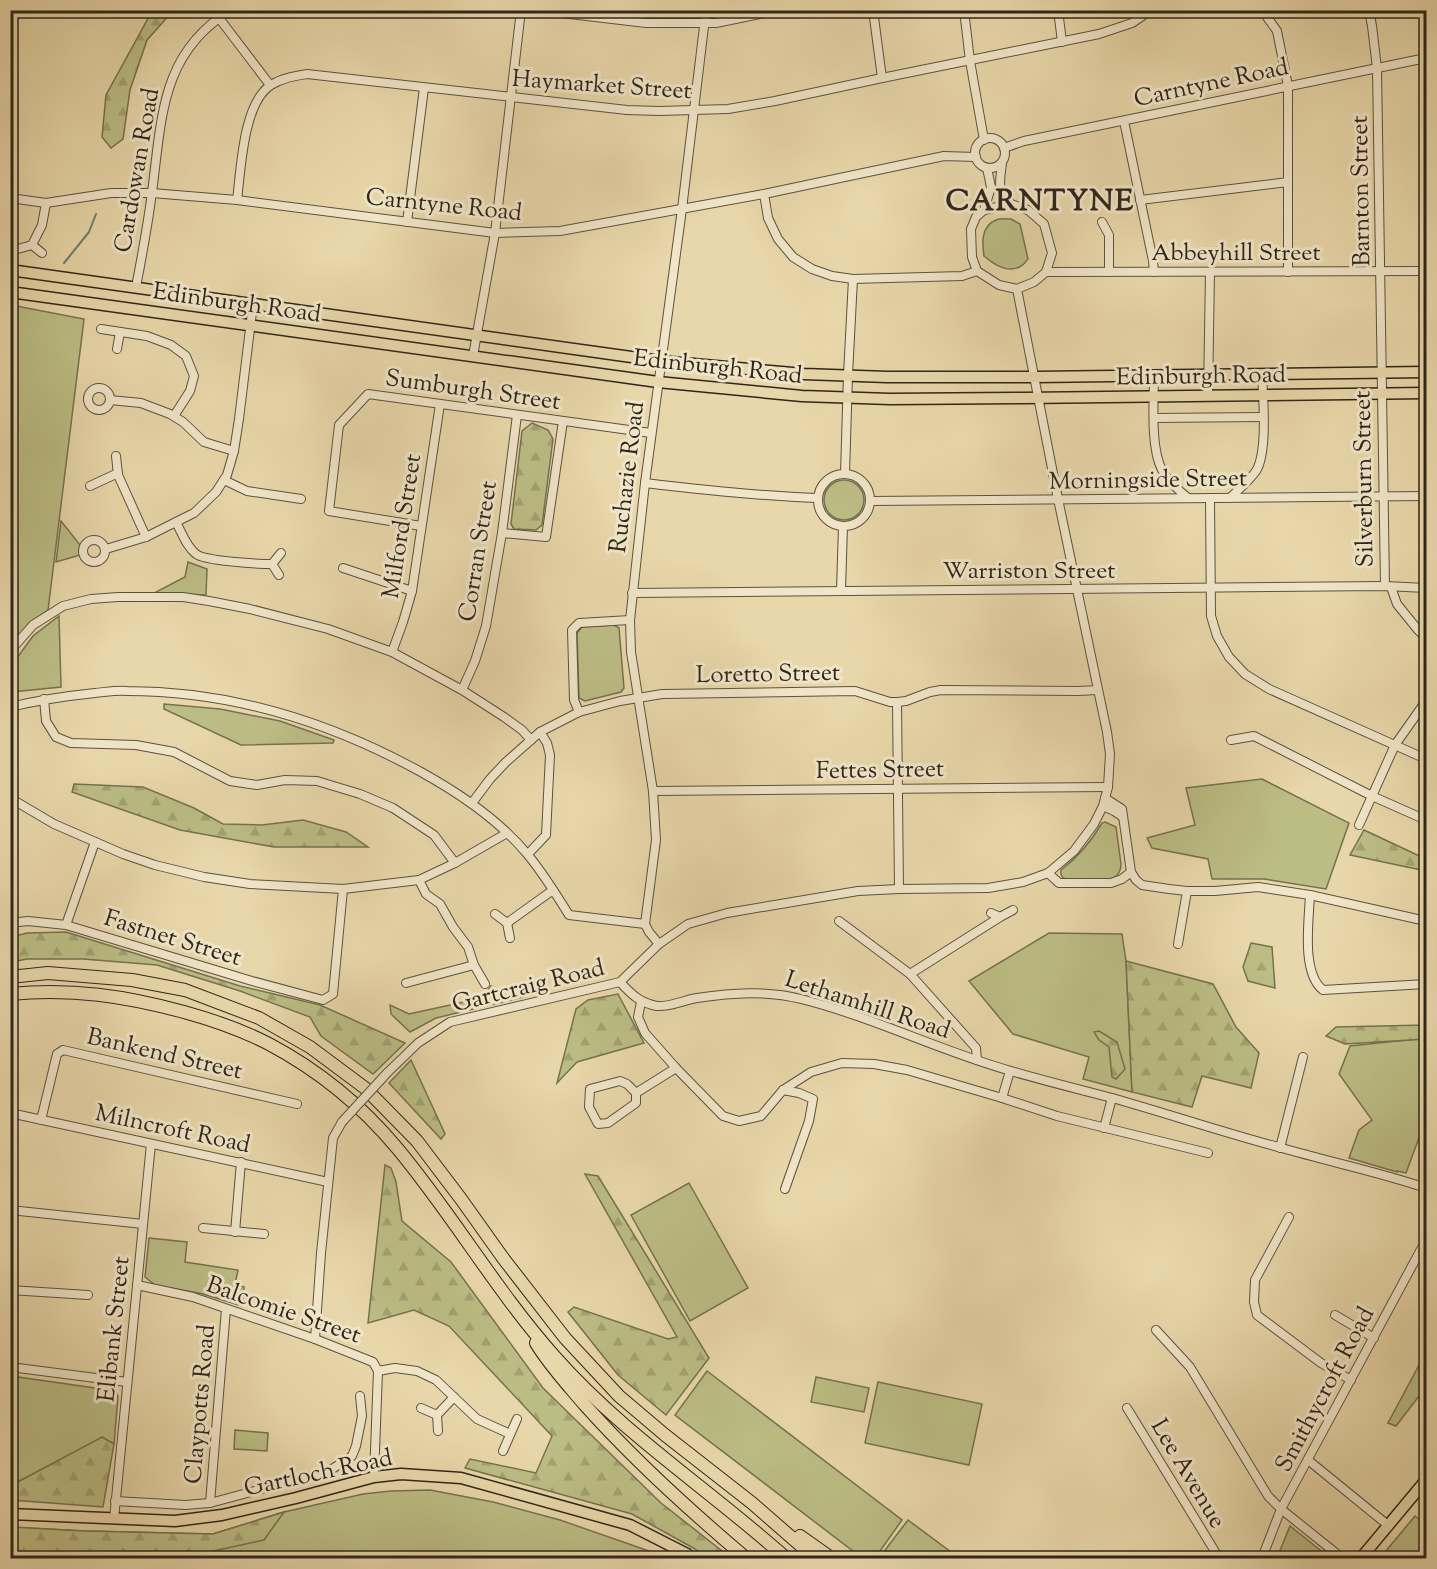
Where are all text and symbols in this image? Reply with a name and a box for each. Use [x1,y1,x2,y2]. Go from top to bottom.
street label: Carntyne Road [1131,51,1292,117]
street label: Haymarket Street [511,63,693,109]
street label: Cardowan Road [107,85,169,255]
street label: Barnton Street [1344,115,1380,267]
street label: Carntyne Road [364,181,524,231]
district label: CARNTYNE [945,181,1135,224]
street label: Abbeyhill Street [1151,237,1321,271]
street label: Edinburgh Road [150,275,324,333]
street label: Edinburgh Road [632,342,804,394]
street label: Edinburgh Road [1116,359,1287,395]
street label: Sumburgh Street [383,362,563,420]
street label: Silverburn Street [1346,390,1384,568]
street label: Ruchazie Road [602,399,654,555]
street label: Milford Street [375,451,431,601]
street label: Morningside Street [1049,462,1247,500]
street label: Corran Street [451,478,507,624]
street label: Warriston Street [943,555,1115,589]
street label: Loretto Street [696,657,840,693]
street label: Fettes Street [816,753,944,789]
street label: Fastnet Street [100,902,245,976]
street label: Gartcraig Road [449,951,609,1022]
street label: Lethamhill Road [780,963,955,1049]
street label: Bankend Street [83,1021,246,1089]
street label: Milncroft Road [92,1097,254,1163]
street label: Elibank Street [90,1255,140,1404]
street label: Balcomie Street [201,1269,365,1353]
street label: Smithycroft Road [1268,1301,1384,1479]
street label: Claypotts Road [177,1323,225,1485]
street label: Lee Avenue [1141,1413,1233,1535]
street label: Gartloch Road [241,1442,396,1506]

